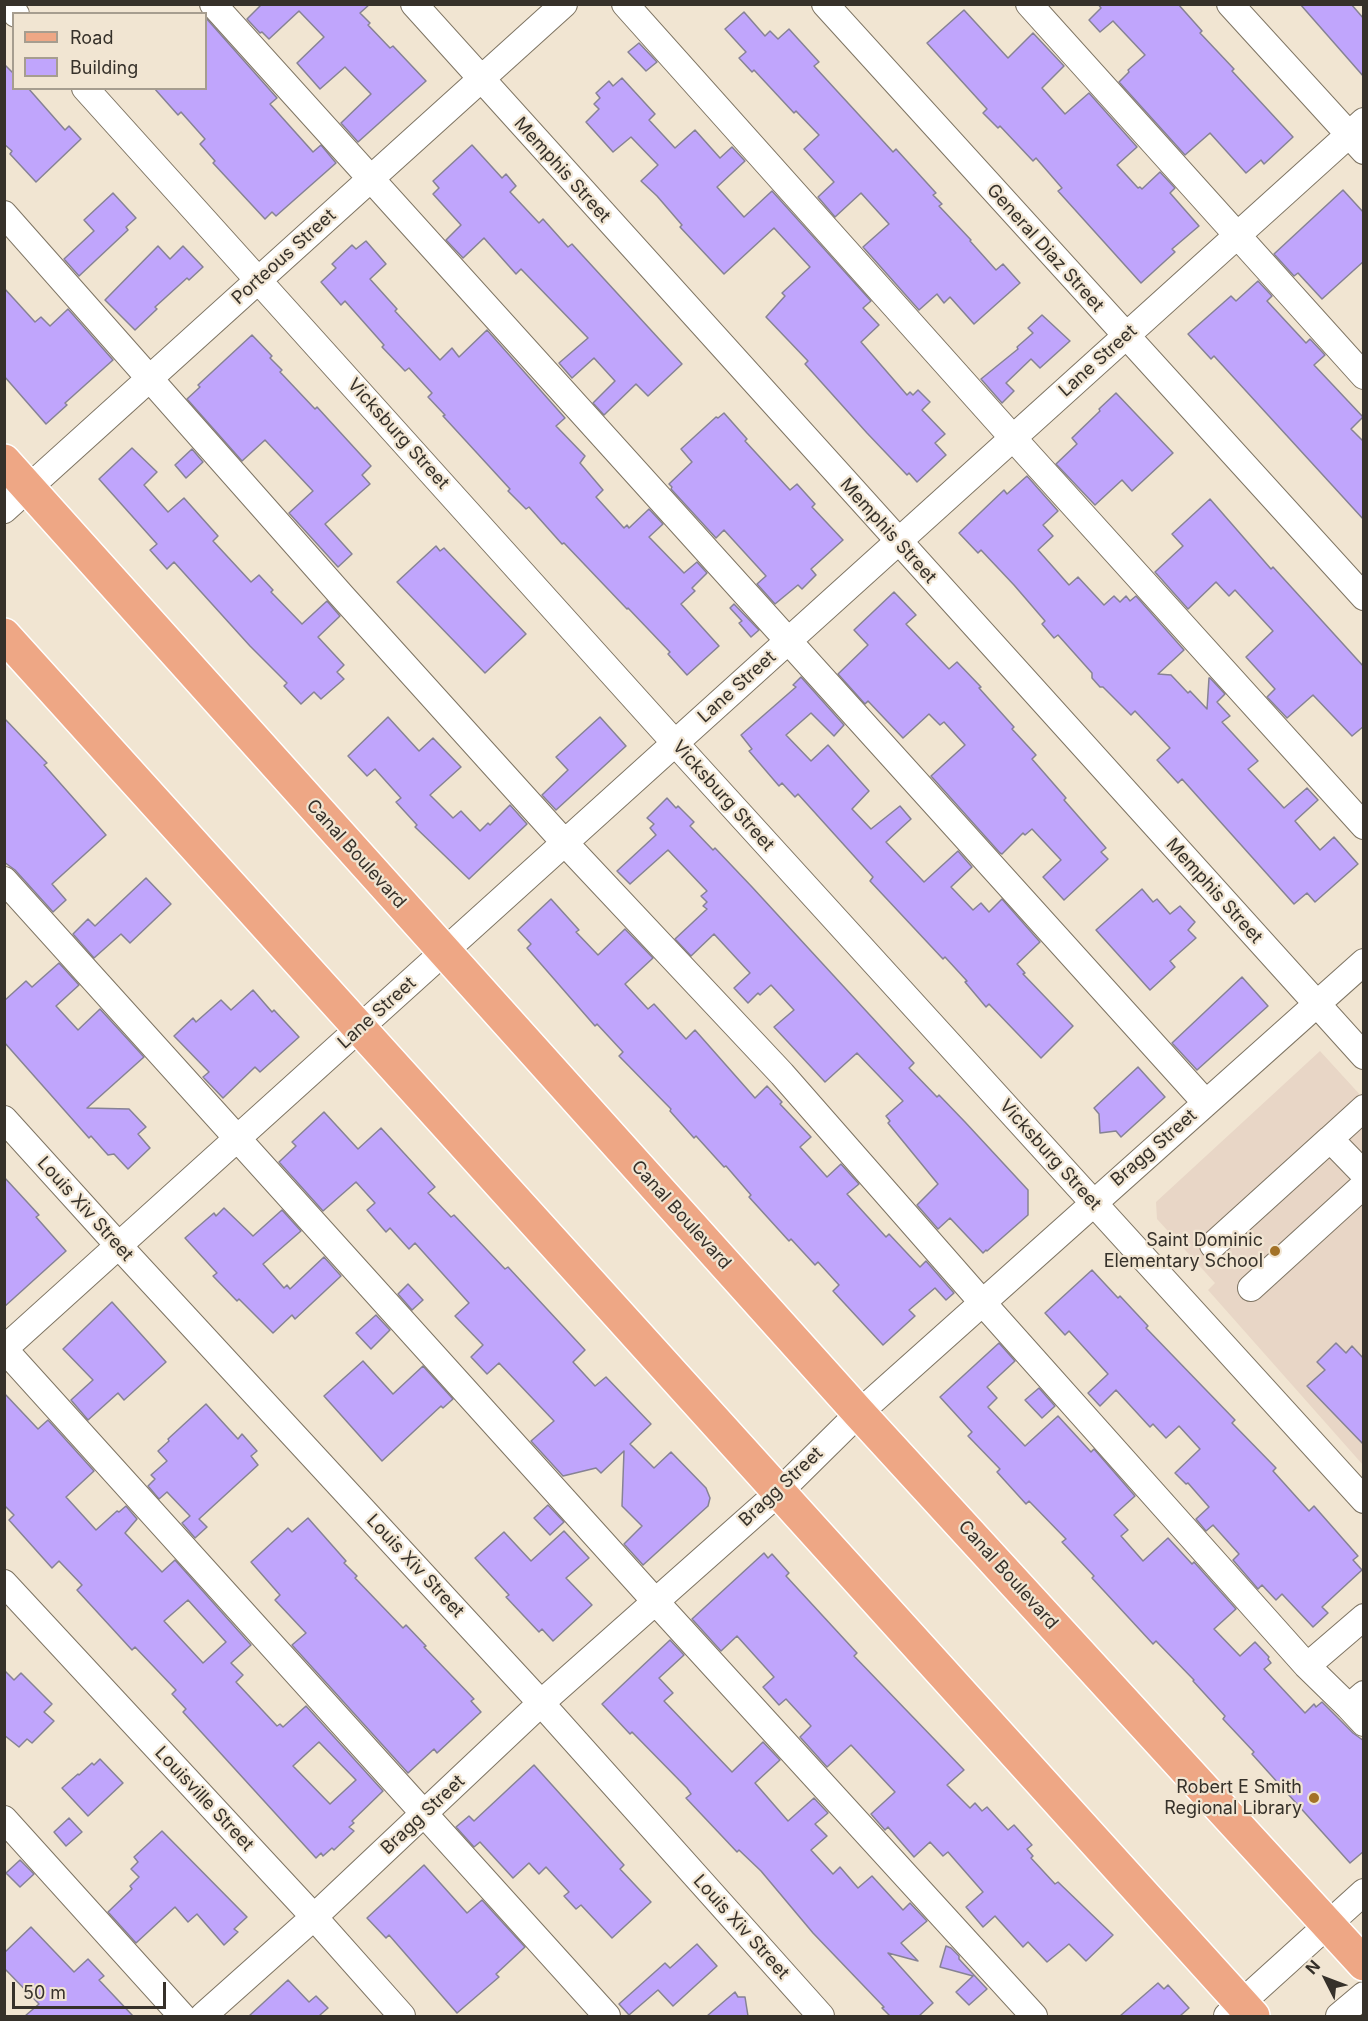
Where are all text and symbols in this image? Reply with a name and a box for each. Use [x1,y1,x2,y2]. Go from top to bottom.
legend [12,12,207,90]
text: Road [70,27,113,48]
text: Building [70,57,138,78]
street label: Memphis Street [509,113,615,227]
street label: General Diaz Street [982,180,1108,316]
street label: Porteous Street [228,205,340,309]
street label: Lane Street [1055,320,1141,402]
street label: Vicksburg Street [343,374,453,494]
street label: Memphis Street [835,474,941,588]
street label: Lane Street [694,646,780,728]
street label: Vicksburg Street [668,736,778,856]
street label: Canal Boulevard [302,795,410,913]
street label: Memphis Street [1161,834,1267,948]
street label: Lane Street [334,972,420,1054]
street label: Vicksburg Street [995,1095,1105,1215]
street label: Bragg Street [1107,1105,1201,1191]
street label: Louis Xiv Street [32,1152,138,1266]
street label: Canal Boulevard [627,1156,735,1274]
place label: Saint Dominic Elementary School [1104,1230,1263,1272]
marker: Saint Dominic Elementary School [1268,1244,1282,1258]
street label: Bragg Street [735,1443,827,1531]
street label: Louis Xiv Street [362,1510,468,1622]
street label: Canal Boulevard [954,1516,1062,1634]
street label: Louisville Street [150,1742,258,1856]
street label: Bragg Street [377,1771,469,1859]
place label: Robert E Smith Regional Library [1164,1777,1302,1820]
marker: Robert E Smith Regional Library [1307,1791,1321,1805]
street label: Louis Xiv Street [688,1870,794,1984]
north arrow [1296,1949,1356,2009]
text: N [1301,1956,1324,1978]
scale bar [15,1970,170,2008]
text: 50 m [23,1982,66,2003]

